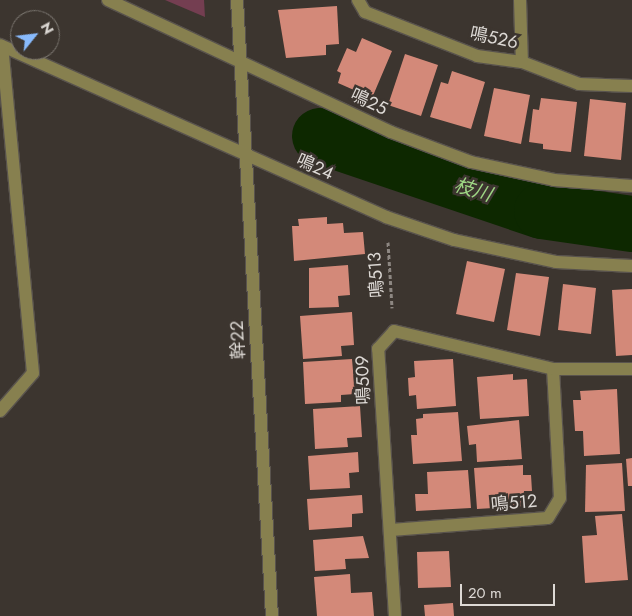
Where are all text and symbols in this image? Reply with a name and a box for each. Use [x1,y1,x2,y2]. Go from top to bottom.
north arrow [10,10,60,60]
text: N [36,18,59,38]
street label: 鳴526 [468,22,520,54]
street label: 鳴25 [347,84,391,120]
street label: 鳴24 [293,149,337,185]
water label: 枝川 [451,174,495,206]
street label: 鳴513 [364,251,388,299]
street label: 幹２２ [226,320,250,360]
street label: 鳴509 [351,355,375,405]
street label: 鳴512 [490,490,538,516]
scale bar [462,574,557,606]
text: 20 m [468,582,502,604]

